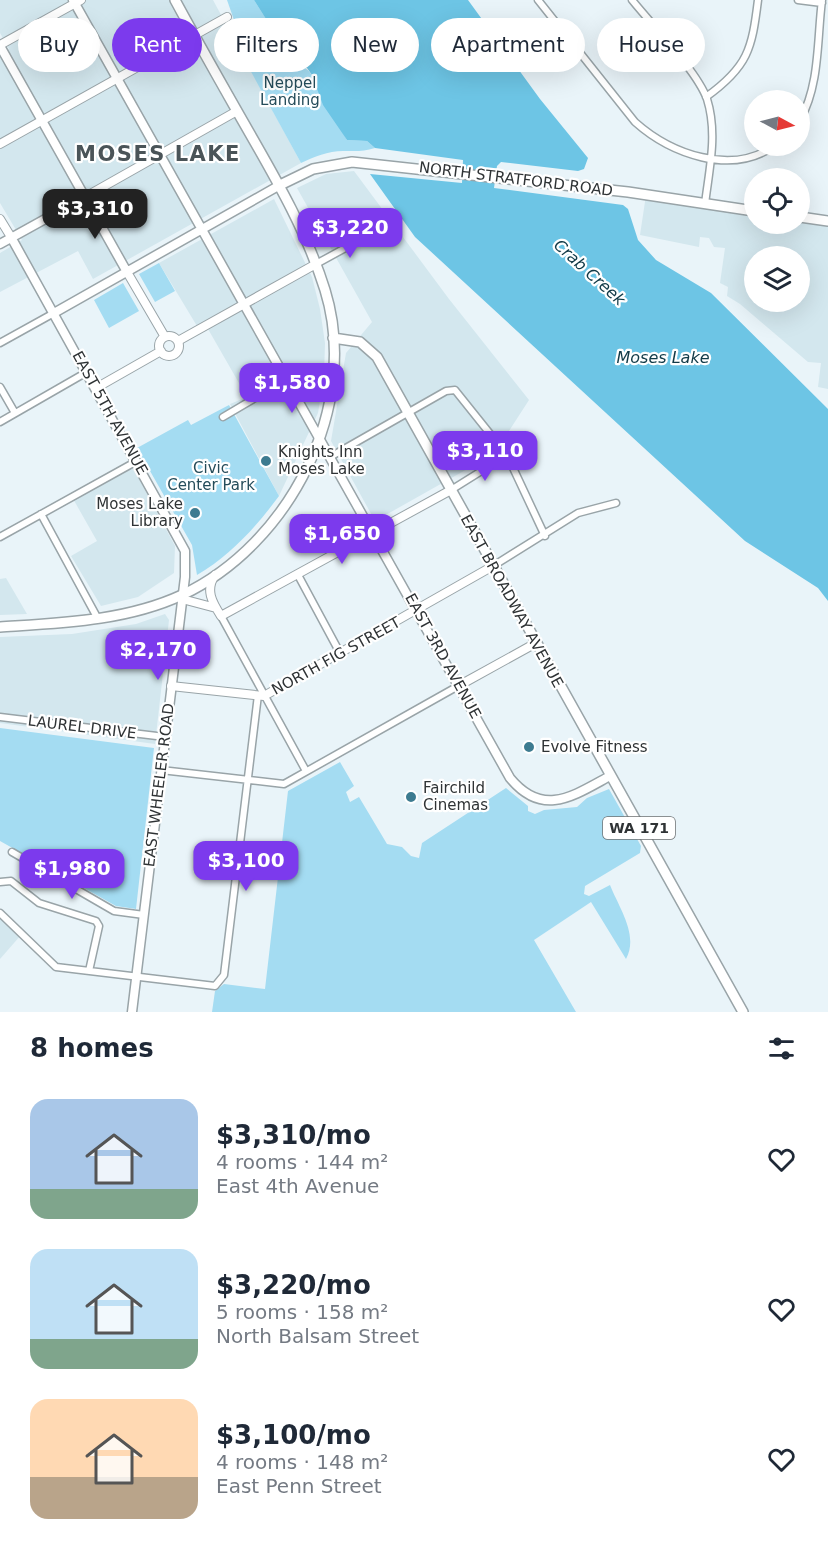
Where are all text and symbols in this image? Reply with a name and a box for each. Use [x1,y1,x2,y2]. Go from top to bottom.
chip: Buy [18,18,100,72]
chip: Rent [112,18,202,72]
chip: Filters [214,18,319,72]
chip: New [331,18,419,72]
chip: Apartment [431,18,585,72]
chip: House [597,18,705,72]
park label: Neppel Landing [260,74,320,109]
north arrow [744,90,810,156]
map controls [744,90,810,312]
district label: MOSES LAKE [75,142,241,166]
street label: NORTH STRATFORD ROAD [418,158,614,200]
button: locate [744,168,810,234]
pin: $3,310 [46,189,144,240]
text: $3,310 [56,196,134,220]
pin: $3,220 [301,208,399,259]
text: $3,220 [311,215,389,239]
water label: Crab Creek [550,235,630,310]
button: layers [744,246,810,312]
street label: EAST 5TH AVENUE [69,348,151,478]
water label: Moses Lake [616,348,710,367]
pin: $1,580 [243,363,341,414]
text: $1,580 [253,370,331,394]
pin: $3,110 [436,431,534,482]
text: $3,110 [446,438,524,462]
place label: Knights Inn Moses Lake [278,443,365,478]
marker: Knights Inn Moses Lake [259,454,273,468]
park label: Civic Center Park [167,459,255,494]
place label: Moses Lake Library [96,495,183,530]
marker: Moses Lake Library [188,506,202,520]
street label: EAST BROADWAY AVENUE [457,511,567,691]
pin: $1,650 [293,514,391,565]
text: $1,650 [303,521,381,545]
street label: EAST 3RD AVENUE [401,590,485,722]
street label: NORTH FIG STREET [269,613,404,699]
pin: $2,170 [109,630,207,681]
text: $2,170 [119,637,197,661]
street label: EAST WHEELER ROAD [140,702,178,868]
street label: LAUREL DRIVE [27,711,137,743]
place label: Evolve Fitness [541,738,648,756]
marker: Evolve Fitness [522,740,536,754]
place label: Fairchild Cinemas [423,779,488,814]
marker: Fairchild Cinemas [404,790,418,804]
road number: WA 171 [603,817,675,839]
pin: $3,100 [197,841,295,892]
text: $3,100 [207,848,285,872]
pin: $1,980 [23,849,121,900]
text: $1,980 [33,856,111,880]
icon: filters [765,1032,798,1065]
text: 8 homes [30,1033,154,1063]
text: $3,310/mo [216,1120,371,1150]
icon: home [78,1123,150,1195]
icon: heart [765,1143,798,1176]
text: 4 rooms · 144 m² [216,1150,388,1174]
text: East 4th Avenue [216,1174,379,1198]
text: $3,220/mo [216,1270,371,1300]
icon: home [78,1273,150,1345]
icon: heart [765,1293,798,1326]
text: 5 rooms · 158 m² [216,1300,388,1324]
text: North Balsam Street [216,1324,419,1348]
text: $3,100/mo [216,1420,371,1450]
icon: home [78,1423,150,1495]
icon: heart [765,1443,798,1476]
text: 4 rooms · 148 m² [216,1450,388,1474]
text: East Penn Street [216,1474,382,1498]

